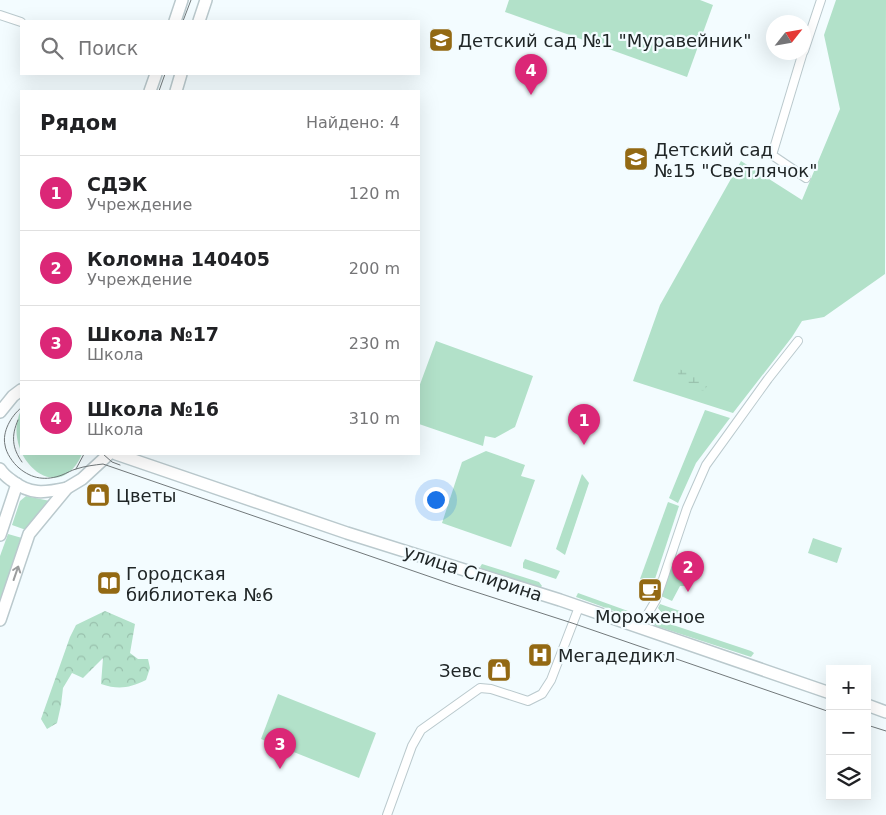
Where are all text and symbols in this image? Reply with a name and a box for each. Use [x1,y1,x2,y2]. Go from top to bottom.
north arrow [766,15,811,60]
search box [20,20,420,75]
school or university icon: Детский сад №1 "Муравейник" [428,27,454,53]
place label: Детский сад №1 "Муравейник" [458,30,751,51]
icon: search [38,34,66,62]
text: Поиск [78,37,138,59]
pin: 4 [515,54,547,95]
text: Рядом [40,111,117,135]
text: Найдено: 4 [306,113,400,132]
place label: Детский сад №15 "Светлячок" [654,139,818,181]
school or university icon: Детский сад №15 "Светлячок" [623,146,649,172]
text: СДЭК [87,173,147,195]
text: 1 [50,184,62,203]
text: 120 m [349,184,400,203]
text: Учреждение [87,195,192,214]
text: Коломна 140405 [87,248,270,270]
text: 2 [50,259,62,278]
text: 200 m [349,259,400,278]
text: Учреждение [87,270,192,289]
text: Школа №17 [87,323,219,345]
text: 3 [50,334,62,353]
text: 230 m [349,334,400,353]
text: Школа [87,345,144,364]
text: Школа №16 [87,398,219,420]
pin: 1 [568,404,600,445]
text: 4 [50,409,62,428]
text: 310 m [349,409,400,428]
text: Школа [87,420,144,439]
shop icon: Цветы [85,482,111,508]
place label: Цветы [116,485,176,506]
your location [423,487,449,513]
street label: улица Спирина [401,541,545,605]
pin: 2 [672,551,704,592]
place label: Городская библиотека №6 [126,563,273,605]
one-way arrow [11,566,21,582]
library icon: Городская библиотека №6 [96,570,122,596]
cafe icon: Мороженое [637,577,663,603]
place label: Мороженое [595,606,705,627]
hospital icon: Мегадедикл [527,642,553,668]
place label: Мегадедикл [558,645,675,666]
shop icon: Зевс [486,657,512,683]
place label: Зевс [439,660,482,681]
map controls [826,665,871,800]
button: + [826,665,871,710]
button: − [826,710,871,755]
pin: 3 [264,728,296,769]
button: layers [826,755,871,800]

